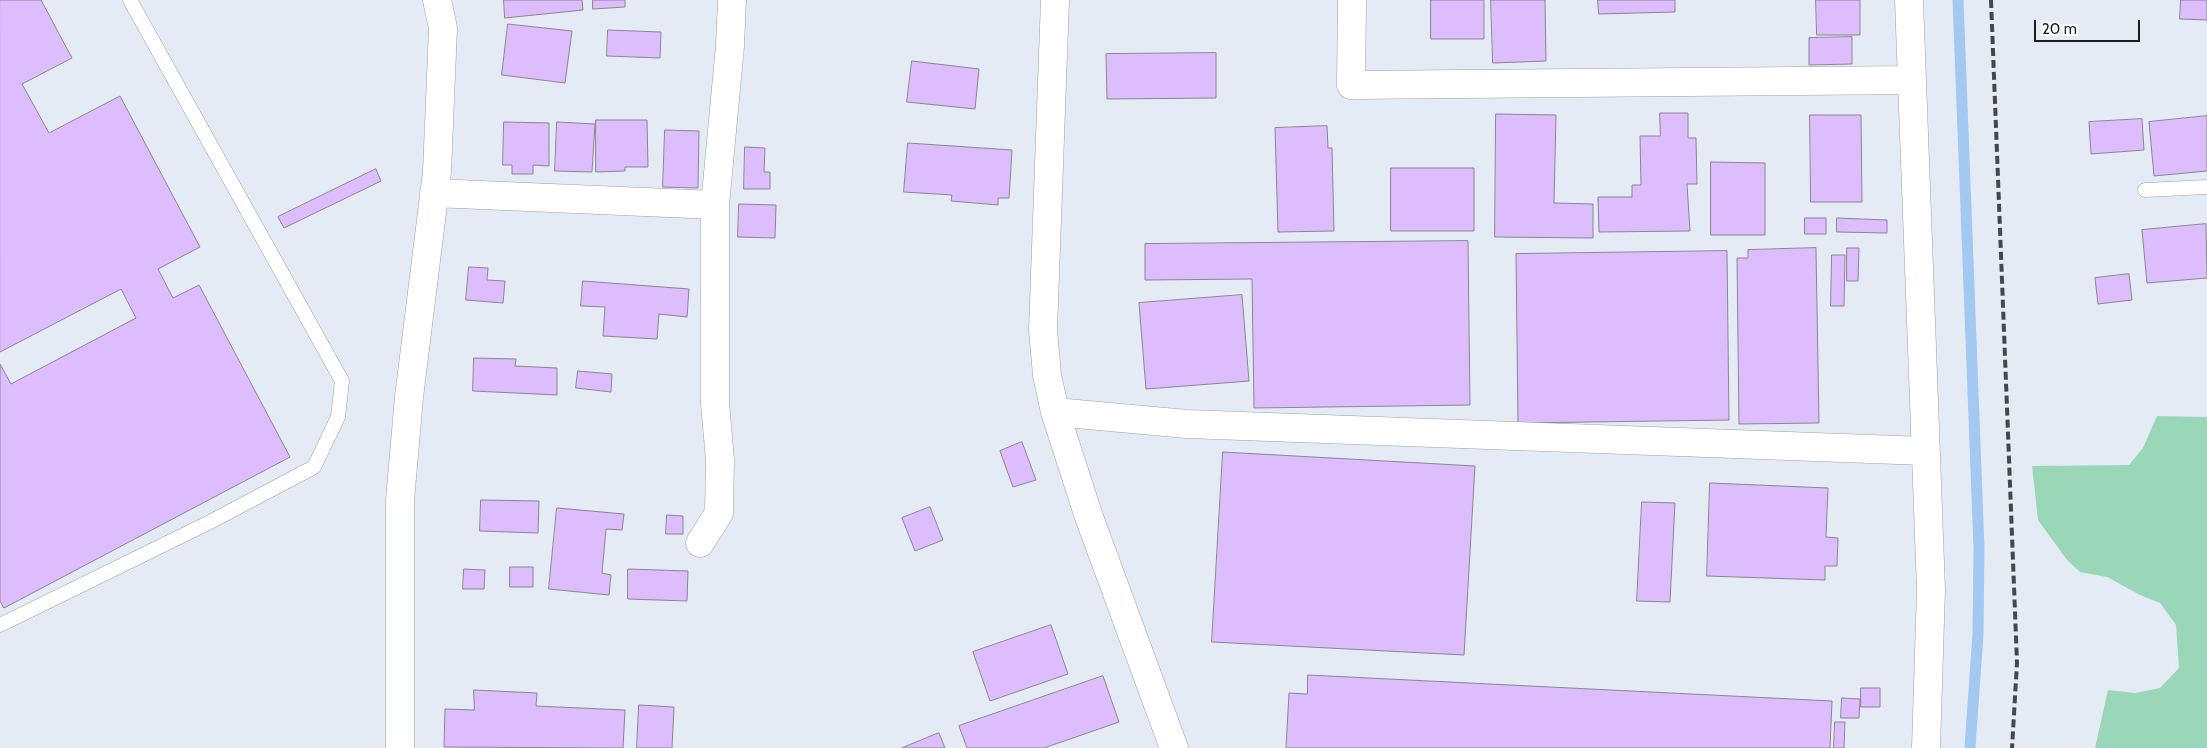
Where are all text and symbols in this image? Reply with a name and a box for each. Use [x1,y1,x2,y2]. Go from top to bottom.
scale bar [2037,10,2143,42]
text: 20 m [2042,20,2077,38]

